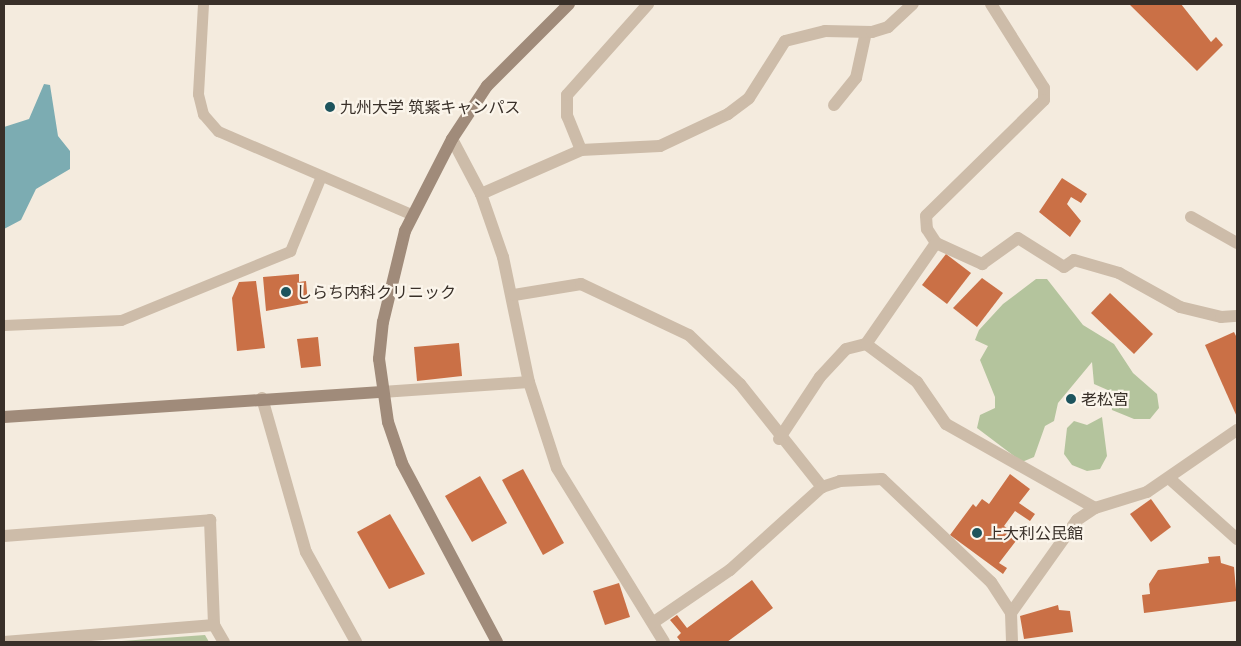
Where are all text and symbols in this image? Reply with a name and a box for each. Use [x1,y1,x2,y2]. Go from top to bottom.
place label: 九州大学 筑紫キャンパス [340,97,520,117]
marker: 九州大学 筑紫キャンパス [324,101,336,113]
place label: しらち内科クリニック [296,282,456,302]
marker: しらち内科クリニック [280,286,292,298]
place label: 老松宮 [1081,389,1129,409]
marker: 老松宮 [1065,393,1077,405]
place label: 上大利公民館 [987,523,1083,543]
marker: 上大利公民館 [971,527,983,539]

